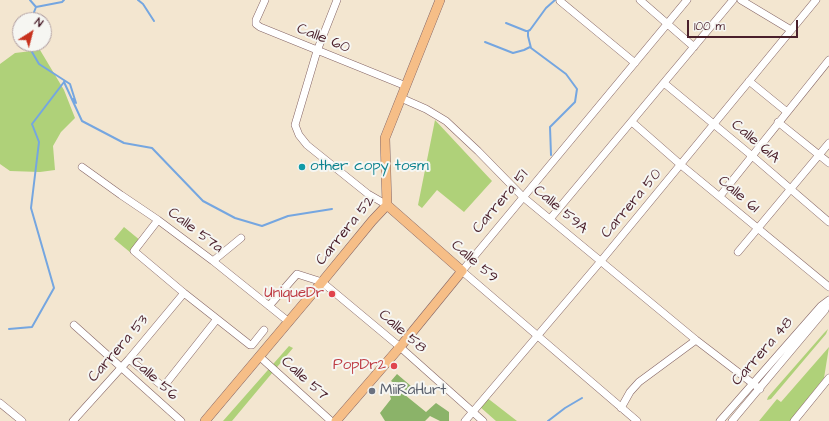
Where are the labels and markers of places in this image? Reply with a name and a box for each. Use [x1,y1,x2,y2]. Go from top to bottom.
place label: other copy tosm [310,158,429,176]
marker: other copy tosm [297,162,307,172]
place label: UniqueDr [264,285,324,303]
marker: UniqueDr [327,289,337,299]
place label: PopDr2 [333,357,386,375]
marker: PopDr2 [389,361,399,371]
place label: MiiRaHurt [380,382,446,400]
marker: MiiRaHurt [367,386,377,396]

